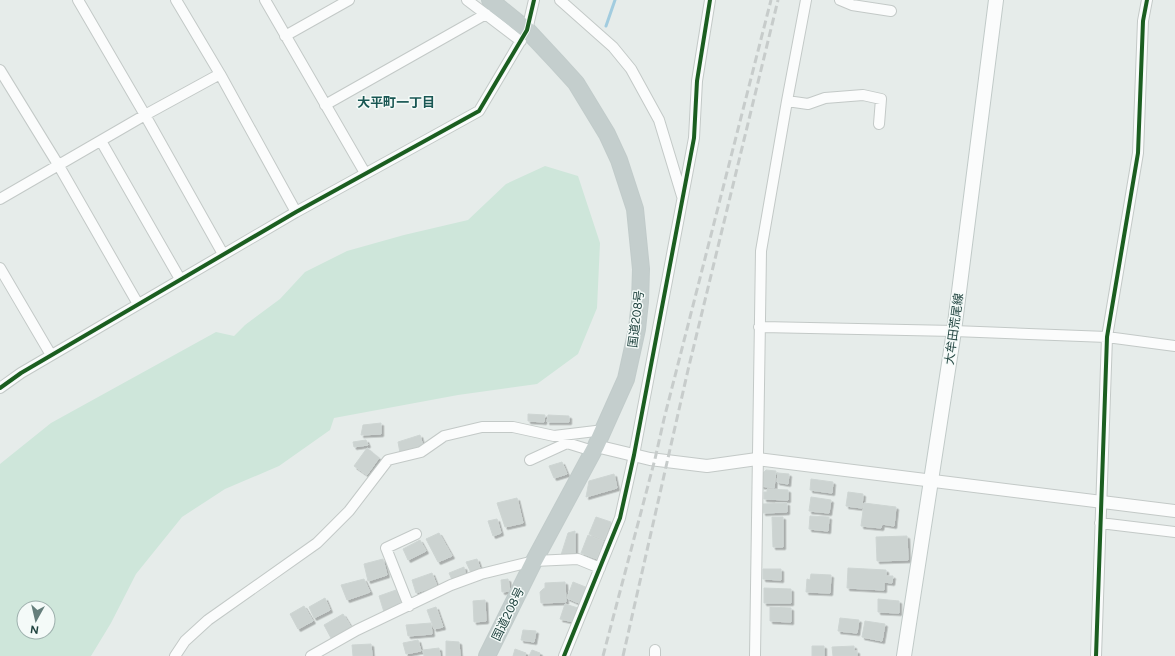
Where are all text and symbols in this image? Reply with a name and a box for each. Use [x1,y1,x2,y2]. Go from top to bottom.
district label: 大平町一丁目 [357,95,435,110]
street label: 国道208号 [626,289,646,349]
street label: 大牟田荒尾線 [942,292,966,366]
street label: 国道208号 [489,585,527,643]
north arrow [16,600,56,640]
text: N [30,622,40,636]

